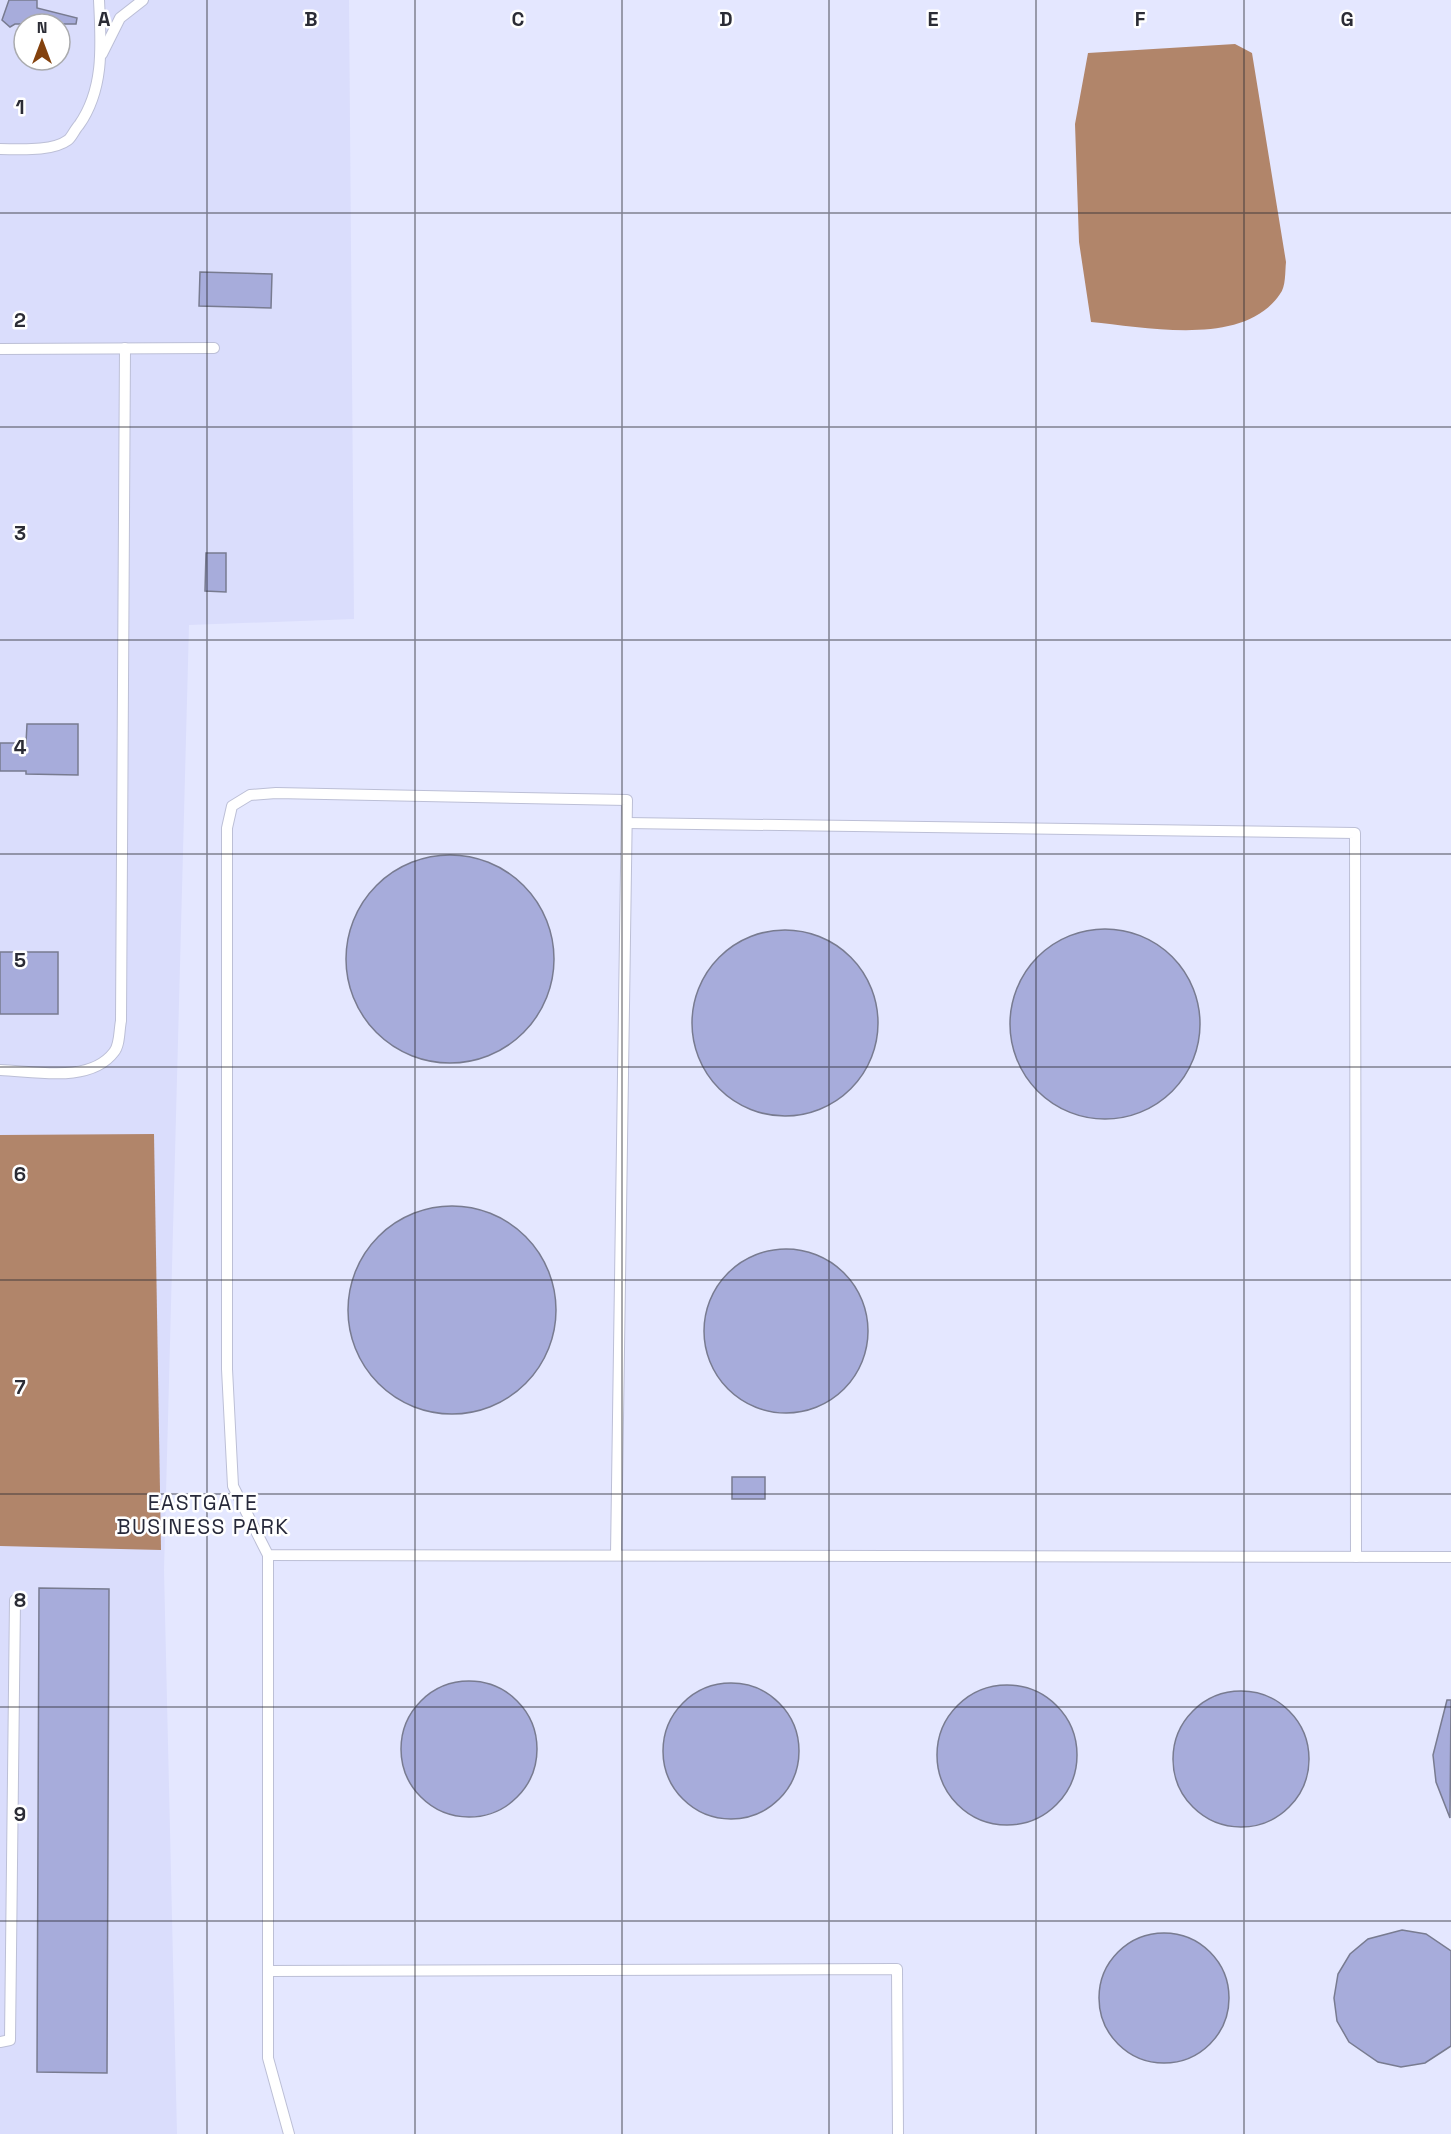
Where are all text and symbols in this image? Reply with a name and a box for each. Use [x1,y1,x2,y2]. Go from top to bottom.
text: A [98,6,111,32]
text: B [304,6,318,32]
text: C [512,6,525,32]
text: D [719,6,733,32]
text: E [927,6,939,32]
text: F [1135,6,1146,32]
text: G [1340,6,1354,32]
north arrow [12,12,72,72]
text: N [37,17,47,38]
text: 1 [15,94,25,120]
text: 2 [14,307,26,333]
text: 3 [14,520,26,546]
text: 4 [14,734,27,760]
text: 5 [14,947,26,973]
text: 6 [14,1161,26,1187]
text: 7 [14,1374,26,1400]
district label: EASTGATE BUSINESS PARK [117,1489,290,1540]
text: 8 [14,1587,26,1613]
text: 9 [14,1801,26,1827]

